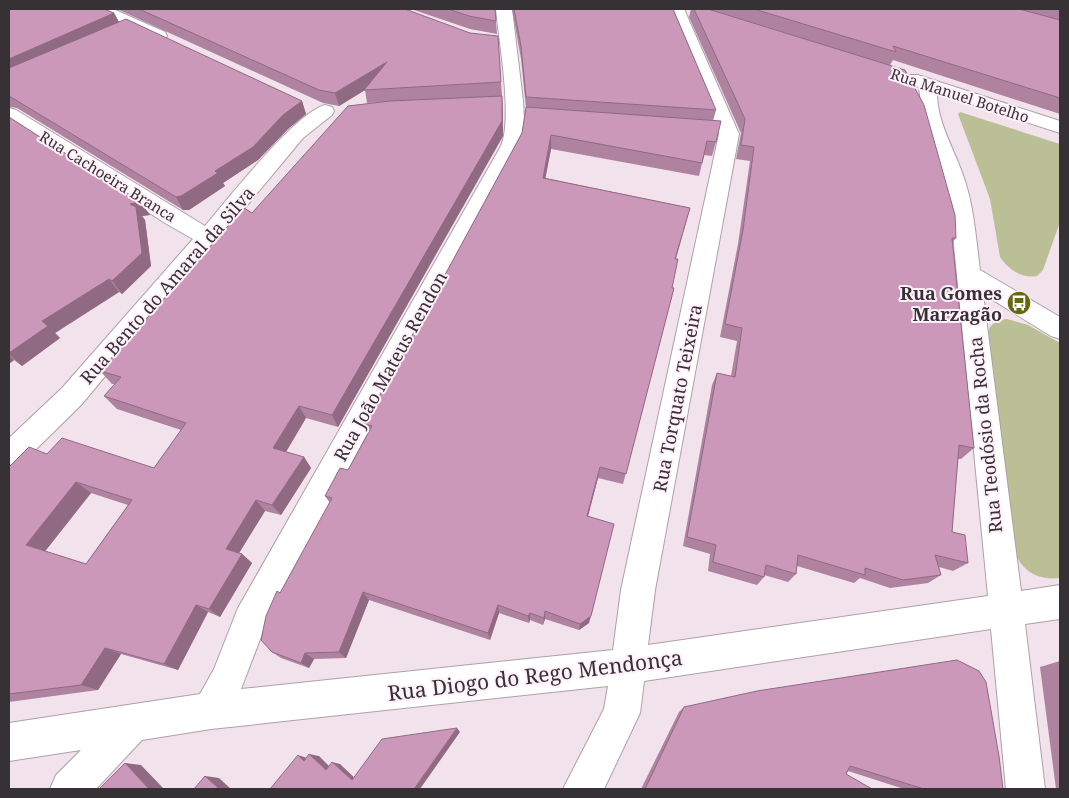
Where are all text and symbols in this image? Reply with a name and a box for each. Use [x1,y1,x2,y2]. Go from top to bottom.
street label: Rua Manuel Botelho [888,63,1032,127]
street label: Rua Cachoeira Branca [36,126,180,226]
street label: Rua Bento do Amaral da Silva [74,181,260,389]
street label: Rua João Mateus Rendon [328,267,452,465]
place label: Rua Gomes Marzagão [900,281,1002,326]
bus stop icon: Rua Gomes Marzagão [1006,290,1032,316]
street label: Rua Torquato Teixeira [647,302,707,494]
street label: Rua Teodósio da Rocha [963,336,1007,534]
street label: Rua Diogo do Rego Mendonça [386,643,684,707]

